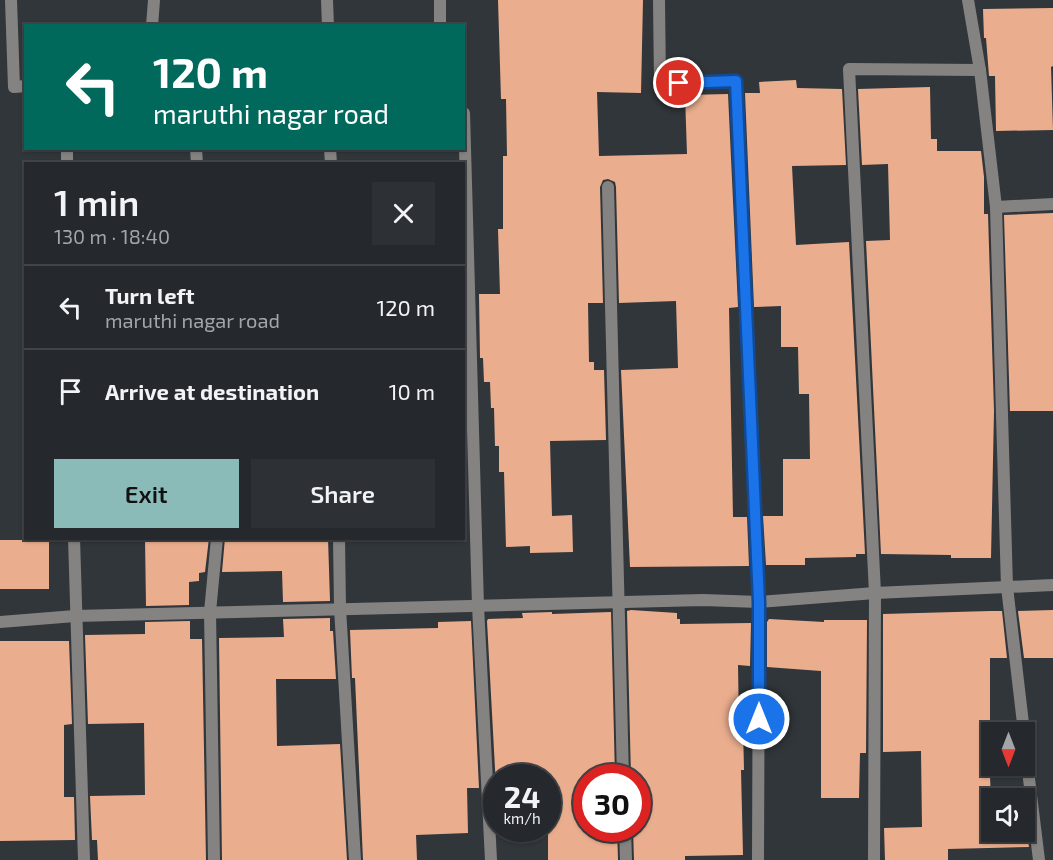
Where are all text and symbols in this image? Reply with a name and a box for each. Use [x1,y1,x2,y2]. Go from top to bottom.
text: 120 m [153,46,268,96]
icon: left [54,48,132,126]
pin [653,57,704,108]
icon: arrive [662,66,695,99]
text: maruthi nagar road [153,97,389,129]
text: 1 min [54,180,139,223]
button: close [372,182,435,245]
text: 130 m · 18:40 [54,224,170,248]
text: Turn left [105,282,194,308]
icon: left [54,291,87,324]
text: 120 m [376,294,435,320]
text: maruthi nagar road [105,308,280,332]
icon: arrive [54,375,87,408]
text: Arrive at destination [105,378,319,404]
text: 10 m [389,378,435,404]
button: Exit [54,459,239,528]
button: Share [251,459,435,528]
position arrow [727,687,791,751]
north arrow [981,722,1035,776]
map controls [981,722,1035,842]
speed limit sign: 30 [573,764,651,842]
text: 24 [504,778,540,814]
button: sound [981,788,1035,842]
text: km/h [503,809,541,827]

